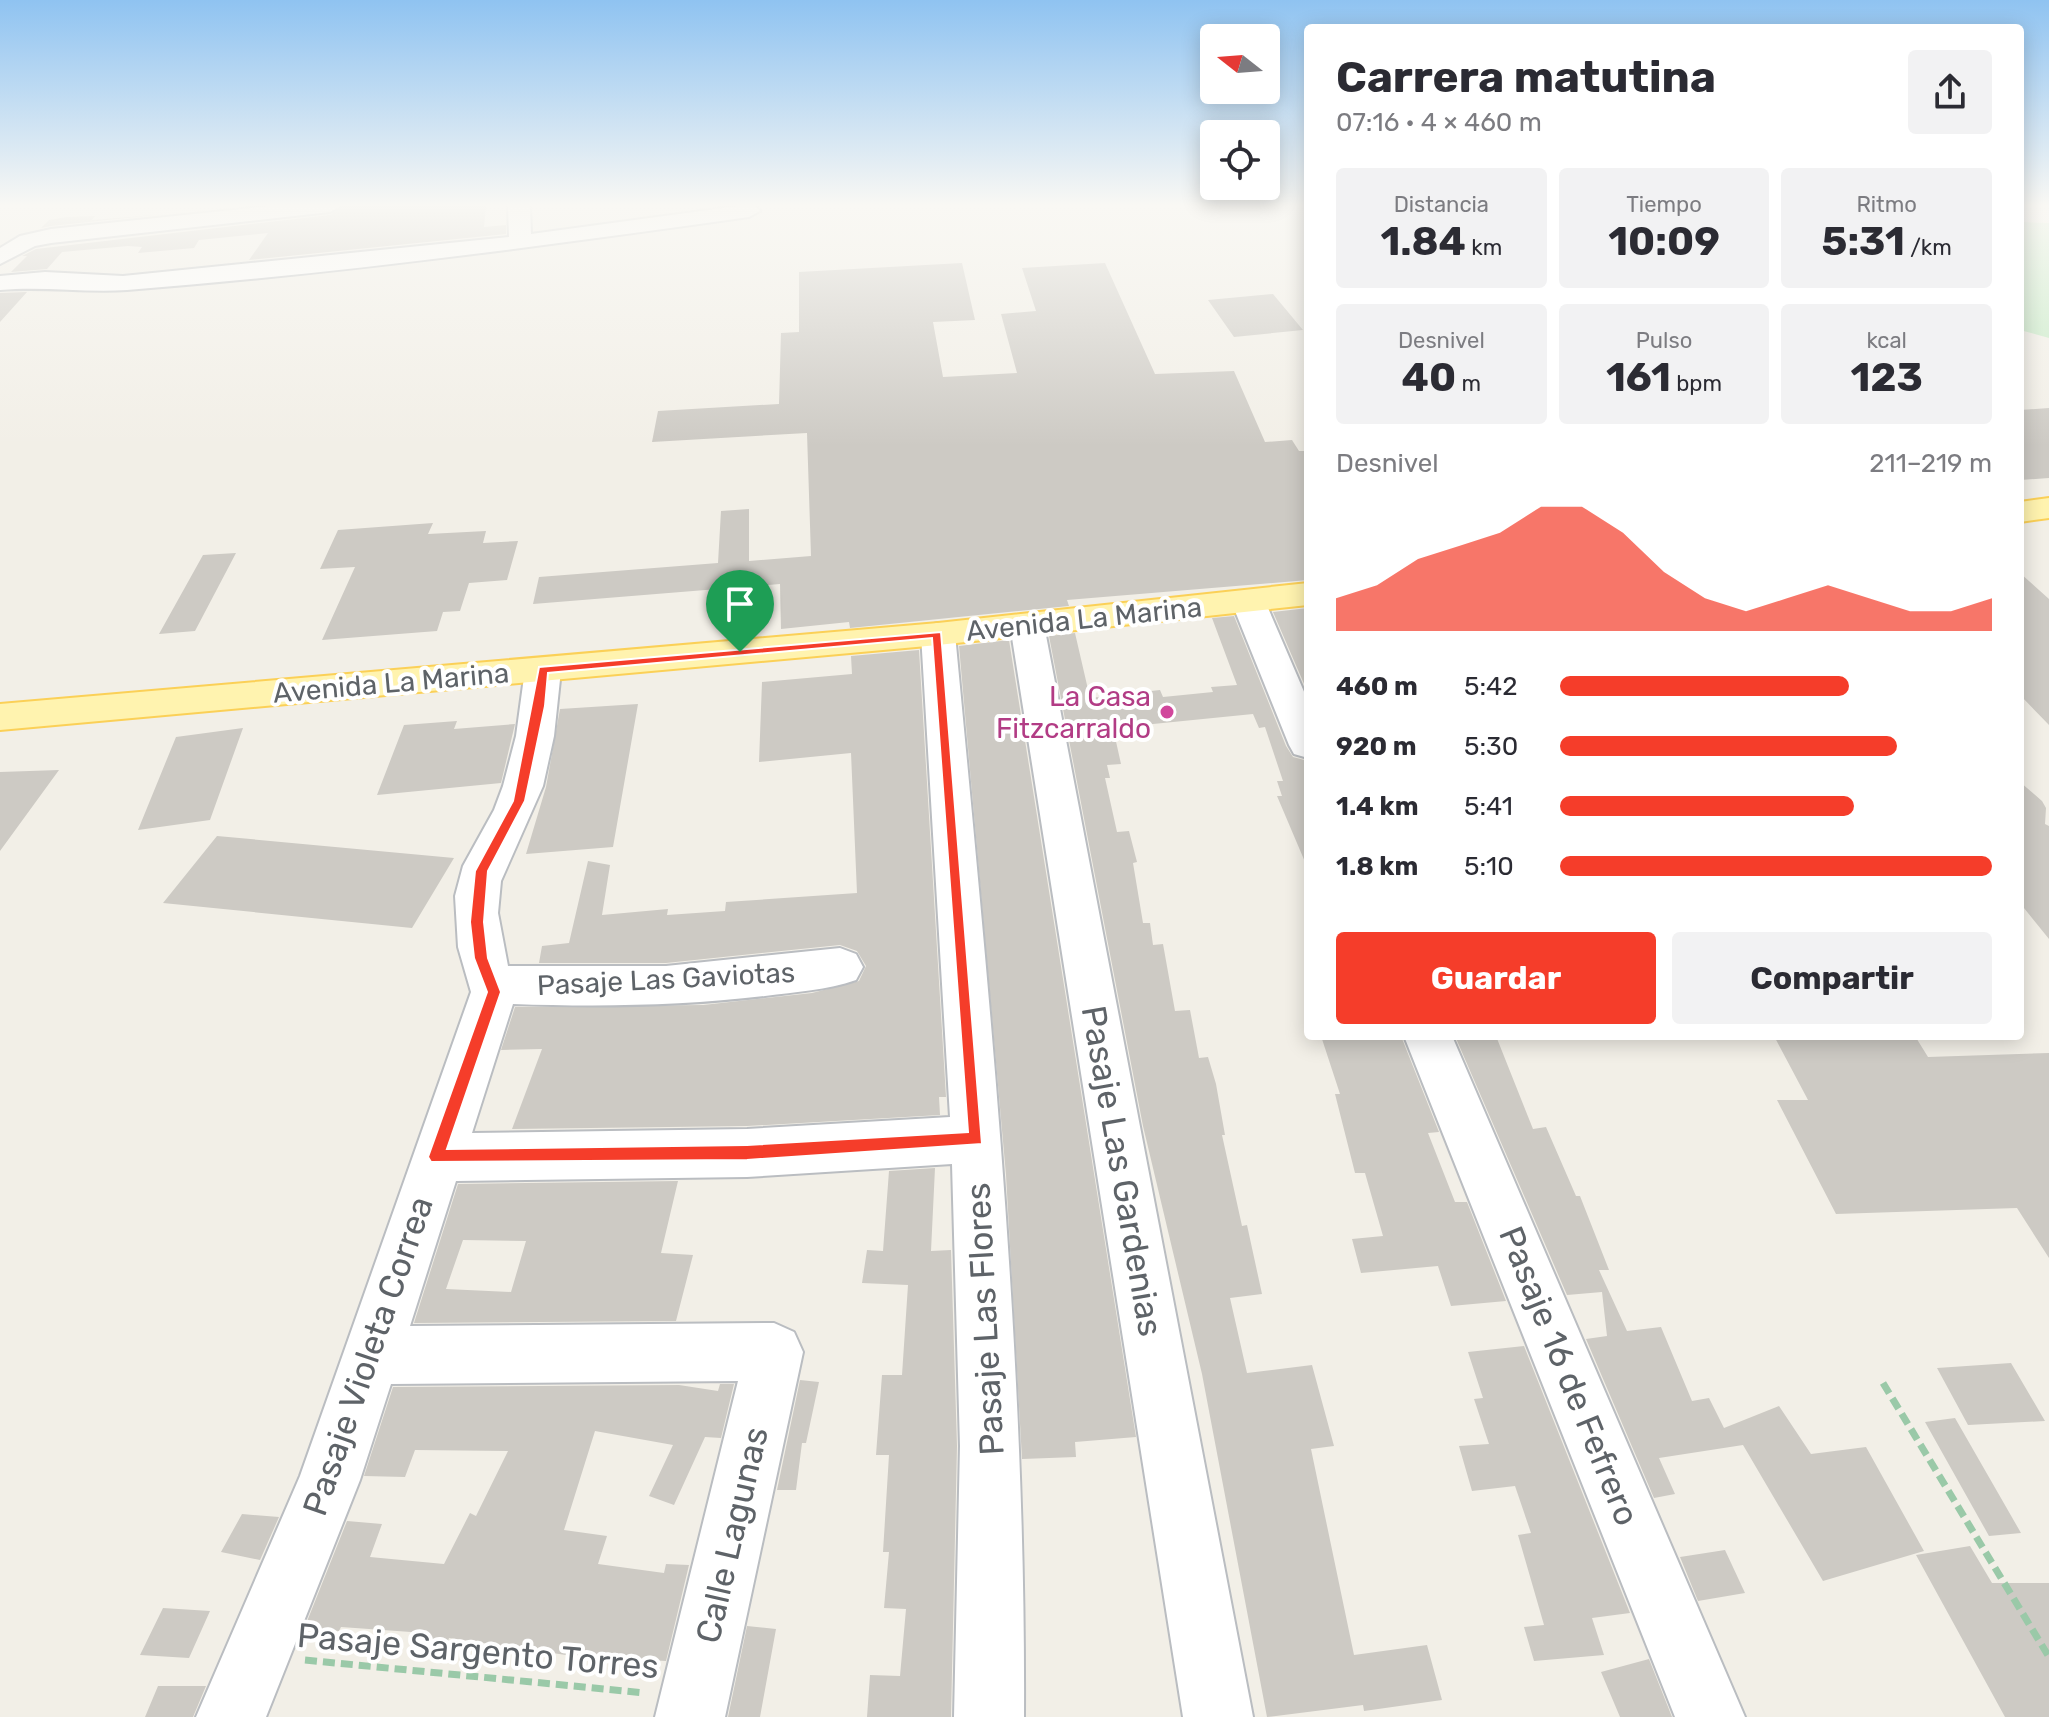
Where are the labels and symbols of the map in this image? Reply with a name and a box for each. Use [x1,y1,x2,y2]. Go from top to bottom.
north arrow [1200,24,1280,104]
pin [706,570,774,652]
street label: Avenida La Marina [964,590,1204,648]
street label: Avenida La Marina [272,656,510,710]
place label: La Casa Fitzcarraldo [996,680,1151,745]
marker: La Casa Fitzcarraldo [1158,703,1176,721]
street label: Pasaje Las Gaviotas [536,956,796,1002]
street label: Pasaje Las Gardenias [1073,1002,1171,1340]
street label: Pasaje Las Flores [957,1182,1013,1456]
street label: Pasaje Violeta Correa [294,1191,442,1521]
street label: Pasaje 16 de Fefrero [1490,1220,1648,1532]
street label: Calle Lagunas [687,1423,777,1647]
street label: Pasaje Sargento Torres [295,1615,661,1687]

